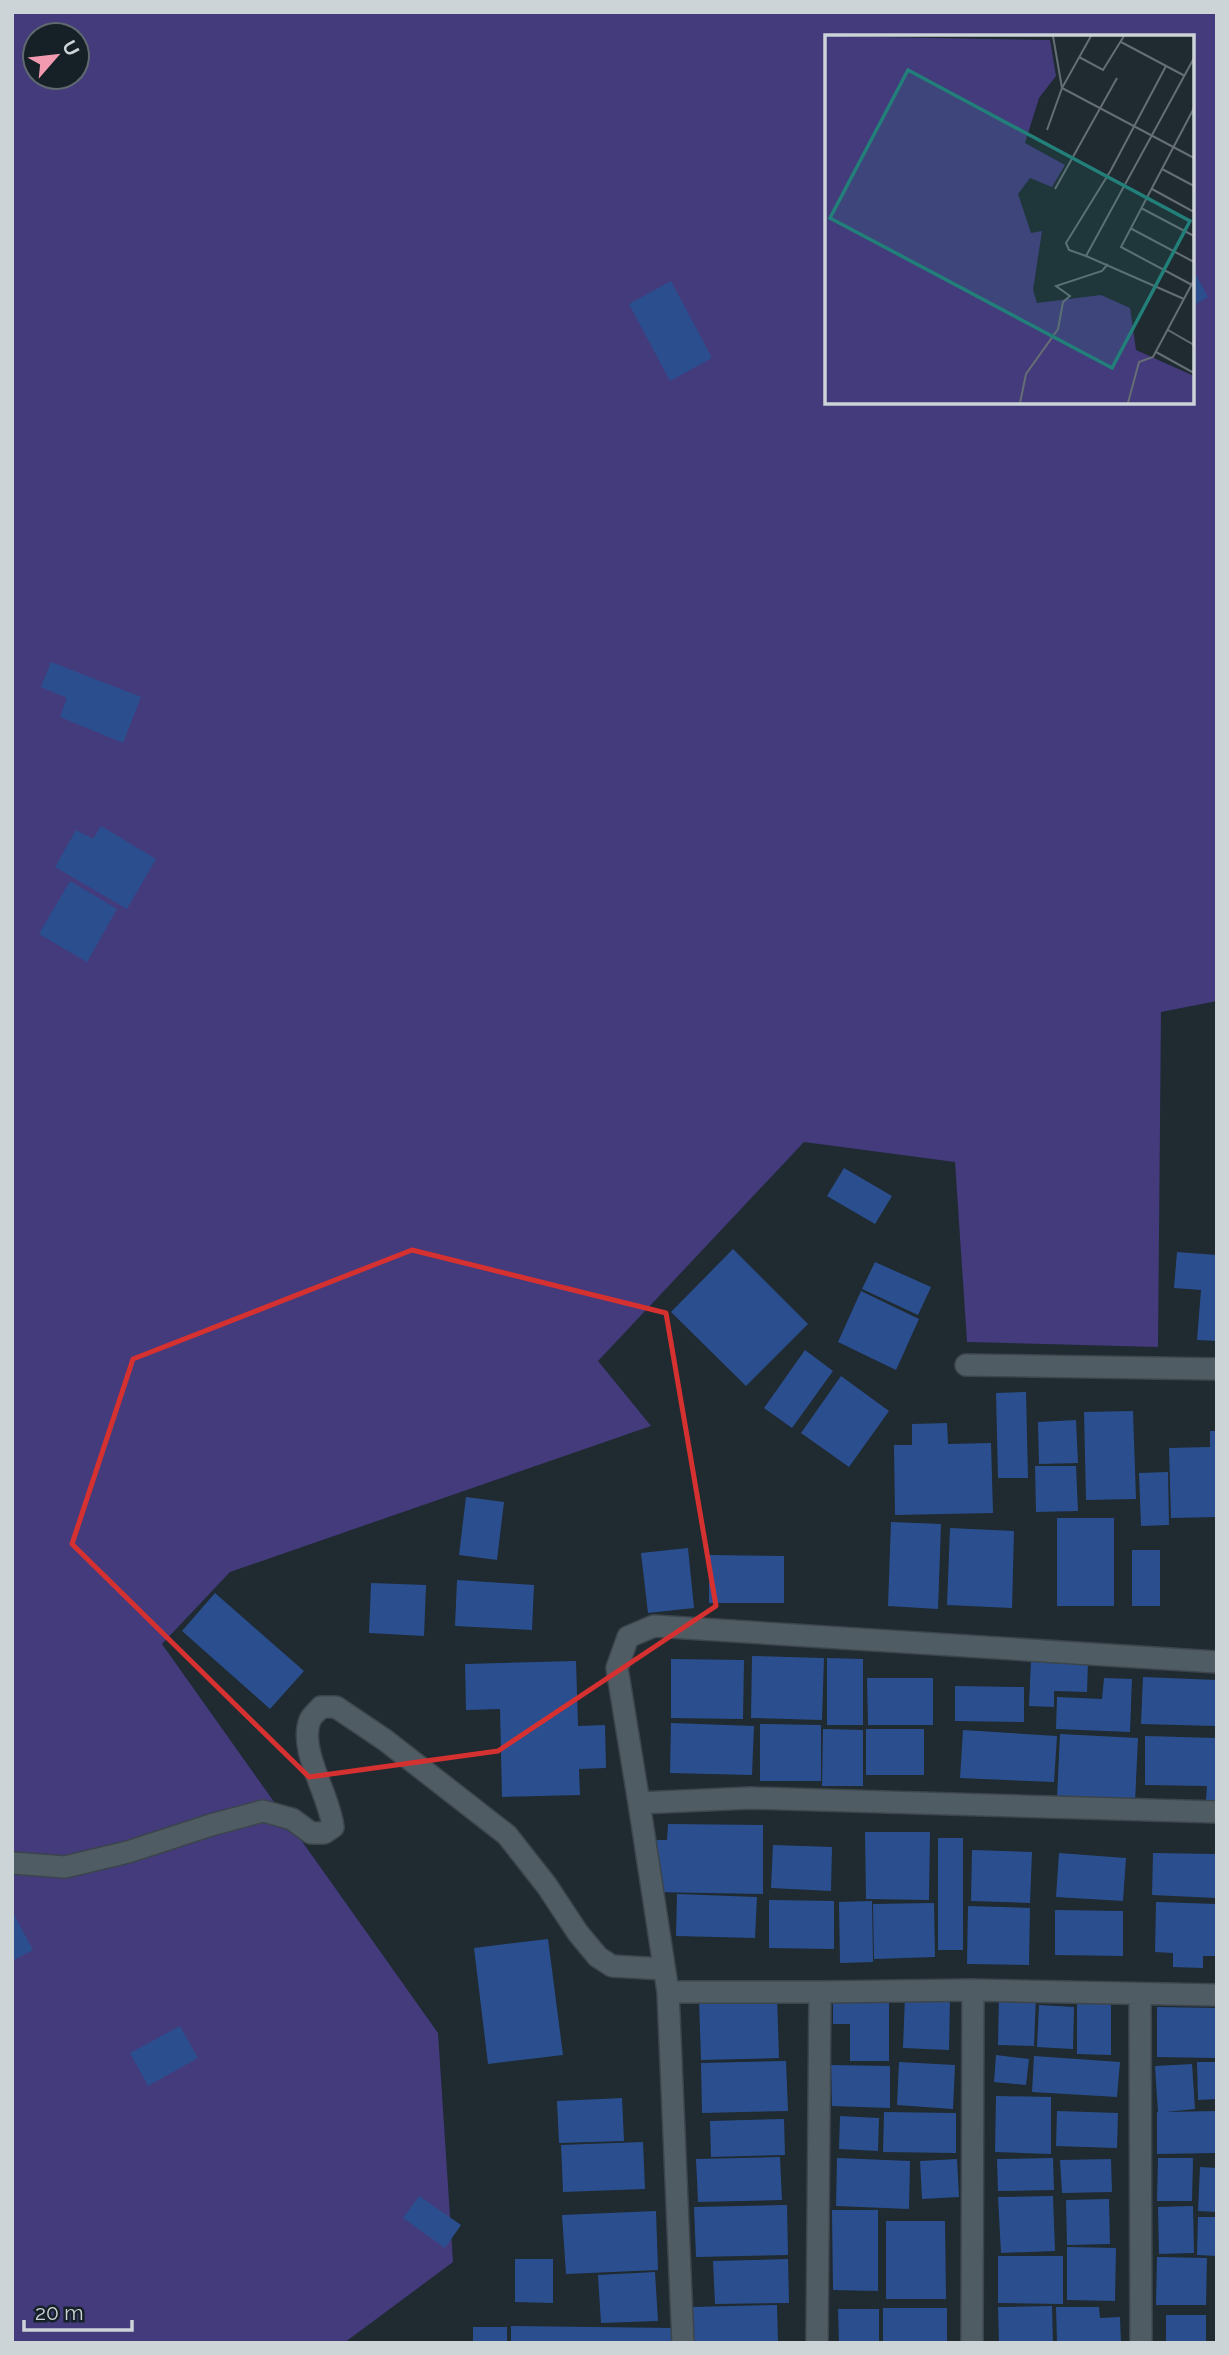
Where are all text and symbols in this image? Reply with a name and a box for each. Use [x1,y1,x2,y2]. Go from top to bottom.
north arrow [21,21,91,91]
inset map [825,35,1194,404]
text: U [58,37,84,59]
scale bar [24,2288,133,2332]
text: 20 m [35,2300,83,2325]

